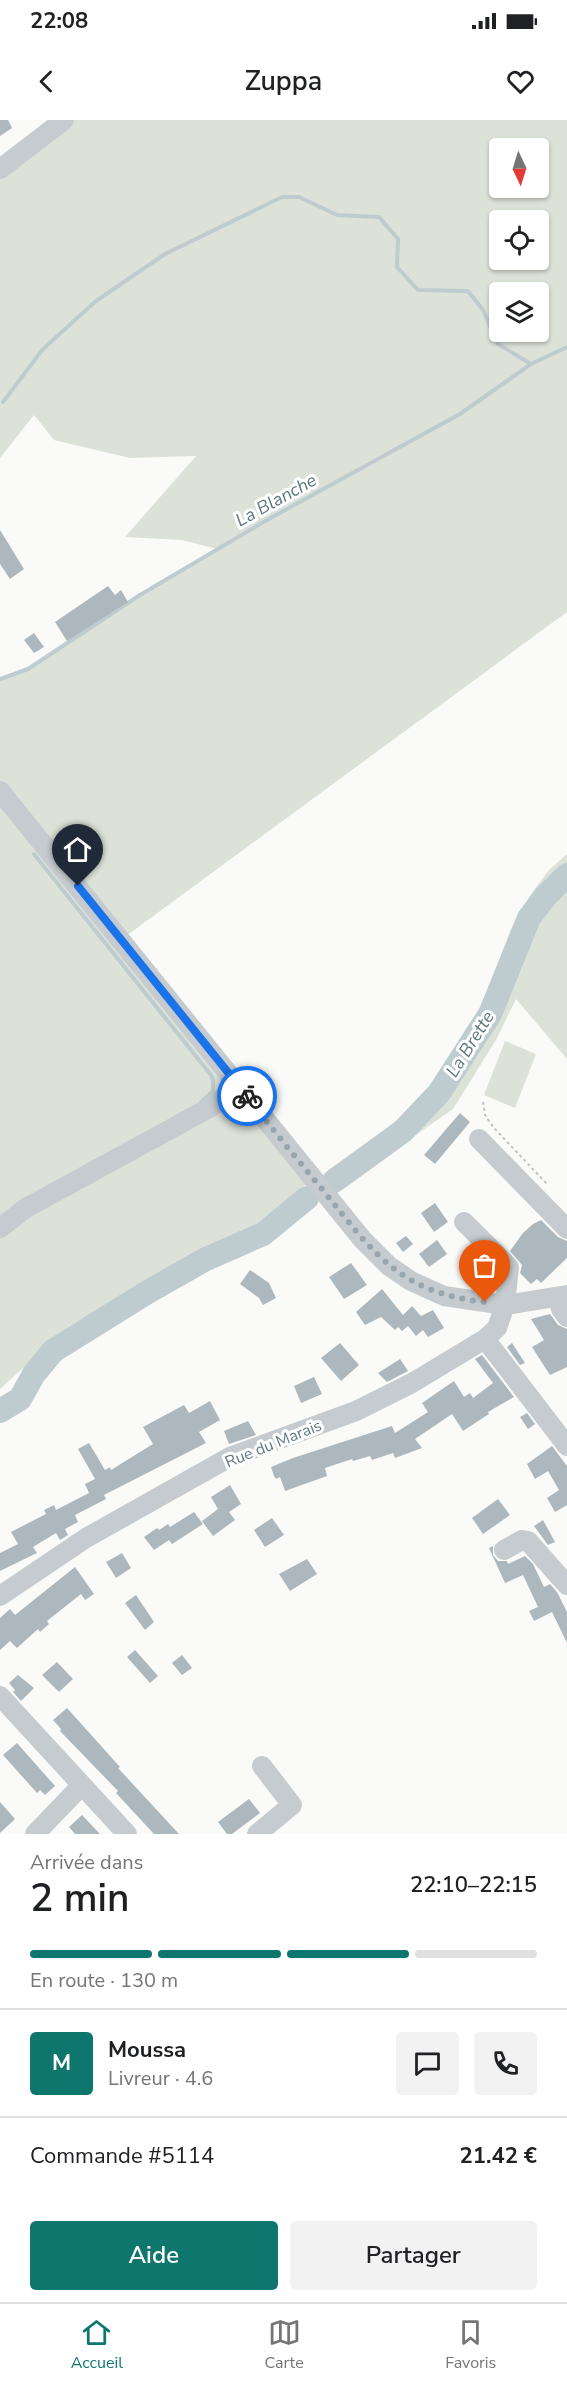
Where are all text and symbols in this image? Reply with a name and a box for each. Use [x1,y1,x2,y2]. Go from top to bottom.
text: 22:08 [30,6,88,36]
text: Zuppa [245,63,322,100]
icon: back [30,65,63,98]
icon: heart [504,65,537,98]
north arrow [489,138,549,198]
map controls [489,138,549,342]
button: locate [489,210,549,270]
button: layers [489,282,549,342]
water label: La Blanche [231,468,321,532]
pin [52,824,103,886]
icon: home [61,833,94,866]
water label: La Brette [440,1006,500,1082]
courier [217,1066,277,1126]
icon: bike [231,1080,264,1113]
pin [459,1240,510,1302]
icon: bag [468,1249,501,1282]
street label: Rue du Marais [222,1415,325,1473]
text: Arrivée dans [30,1849,143,1876]
text: 22:10–22:15 [410,1870,537,1900]
text: 2 min [30,1872,129,1925]
text: En route · 130 m [30,1967,178,1994]
button: chat [396,2032,459,2095]
button: phone [474,2032,537,2095]
text: Moussa [108,2035,186,2065]
text: M [52,2048,71,2078]
text: Livreur · 4.6 [108,2065,213,2092]
text: Commande #5114 [30,2141,214,2171]
text: 21.42 € [460,2141,537,2171]
button: Aide [30,2221,278,2290]
button: Partager [290,2221,537,2290]
tab: Accueil [71,2316,123,2374]
tab: Carte [264,2316,304,2374]
tab: Favoris [445,2316,496,2374]

